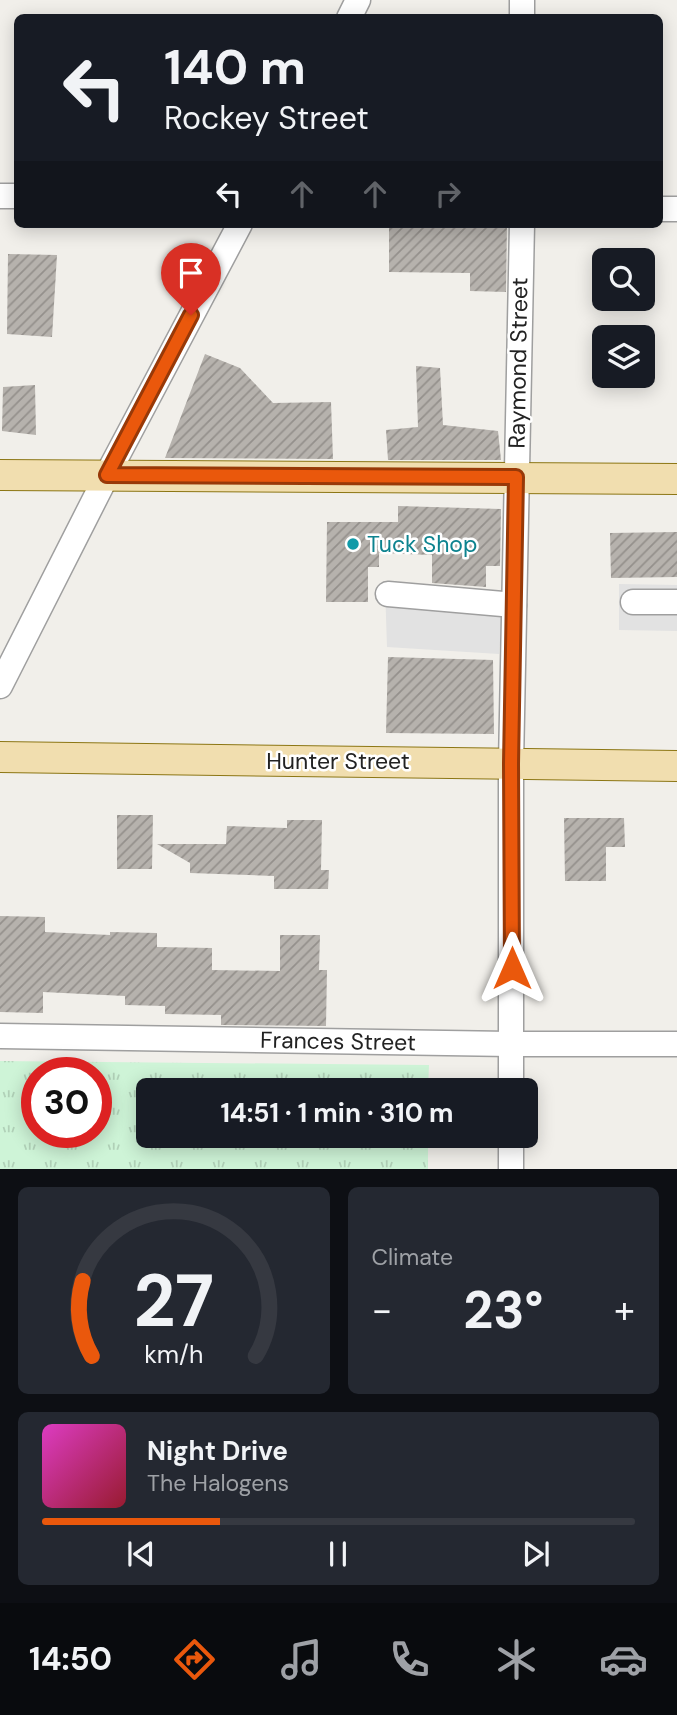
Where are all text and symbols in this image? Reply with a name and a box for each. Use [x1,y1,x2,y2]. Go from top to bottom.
text: 140 m [164,35,306,99]
icon: left [49,42,140,133]
text: Rockey Street [164,97,369,139]
icon: left [210,175,248,213]
icon: ahead [283,175,321,213]
icon: ahead [356,175,394,213]
icon: right [429,175,467,213]
pin [161,243,221,315]
map controls [592,248,655,388]
button: search [592,248,655,311]
icon: arrive [172,254,210,292]
street label: Raymond Street [502,277,534,449]
button: layers [592,325,655,388]
place label: Tuck Shop [367,529,477,559]
marker: Tuck Shop [345,536,361,552]
street label: Hunter Street [266,746,410,776]
position arrow [475,931,549,1005]
street label: Frances Street [260,1025,416,1057]
speed limit sign: 30 [21,1057,112,1148]
text: 14:51 · 1 min · 310 m [220,1096,454,1130]
text: Climate [372,1242,453,1272]
text: 27 [133,1255,214,1350]
text: 23° [463,1276,543,1344]
text: − [372,1285,392,1335]
text: + [614,1285,635,1335]
text: km/h [144,1338,203,1371]
text: Night Drive [147,1434,288,1468]
text: The Halogens [147,1468,289,1498]
icon: previous [122,1535,160,1573]
icon: pause [319,1535,357,1573]
icon: next [517,1535,555,1573]
icon: directions [170,1635,219,1684]
icon: music [277,1635,326,1684]
icon: phone [385,1635,434,1684]
icon: climate [492,1635,541,1684]
icon: car [599,1635,648,1684]
text: 14:50 [29,1638,112,1680]

